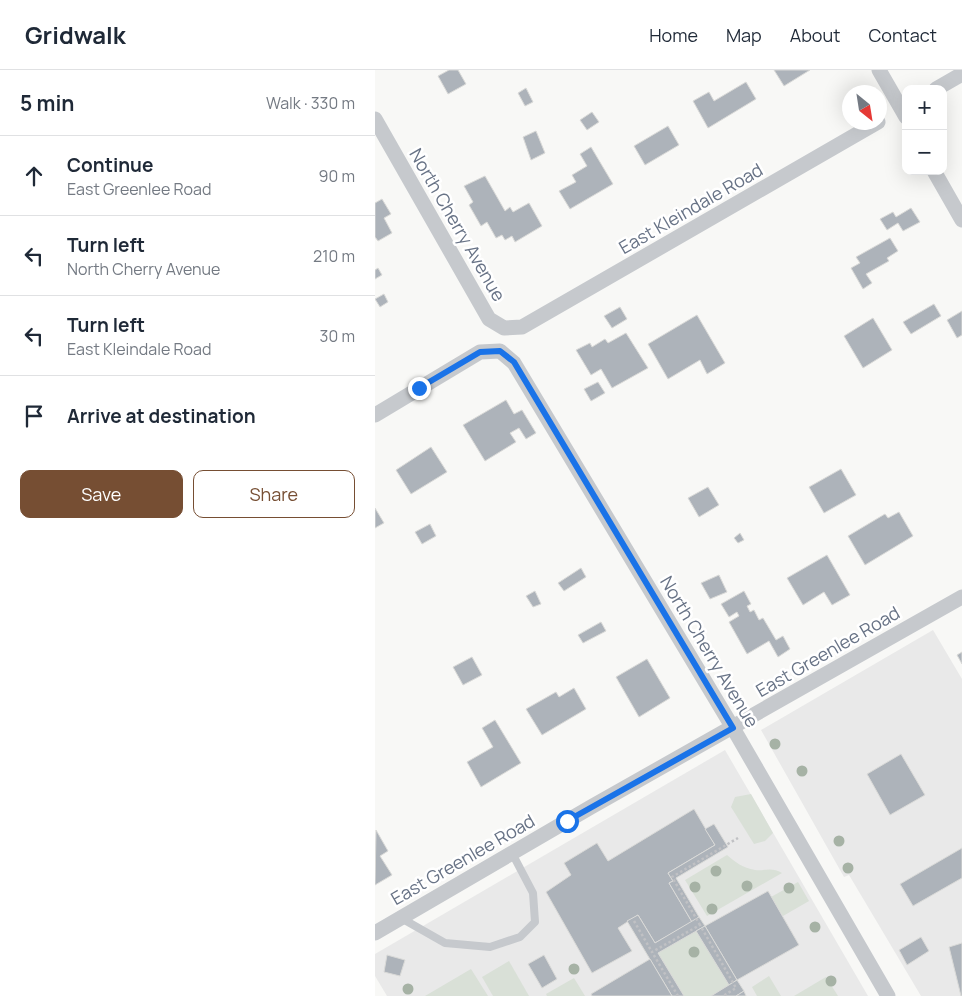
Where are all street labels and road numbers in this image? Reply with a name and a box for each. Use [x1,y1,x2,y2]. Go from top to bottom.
street label: North Cherry Avenue [404,144,511,305]
street label: East Kleindale Road [614,157,767,259]
street label: North Cherry Avenue [655,571,765,732]
street label: East Greenlee Road [751,600,904,702]
street label: East Greenlee Road [386,808,539,910]

